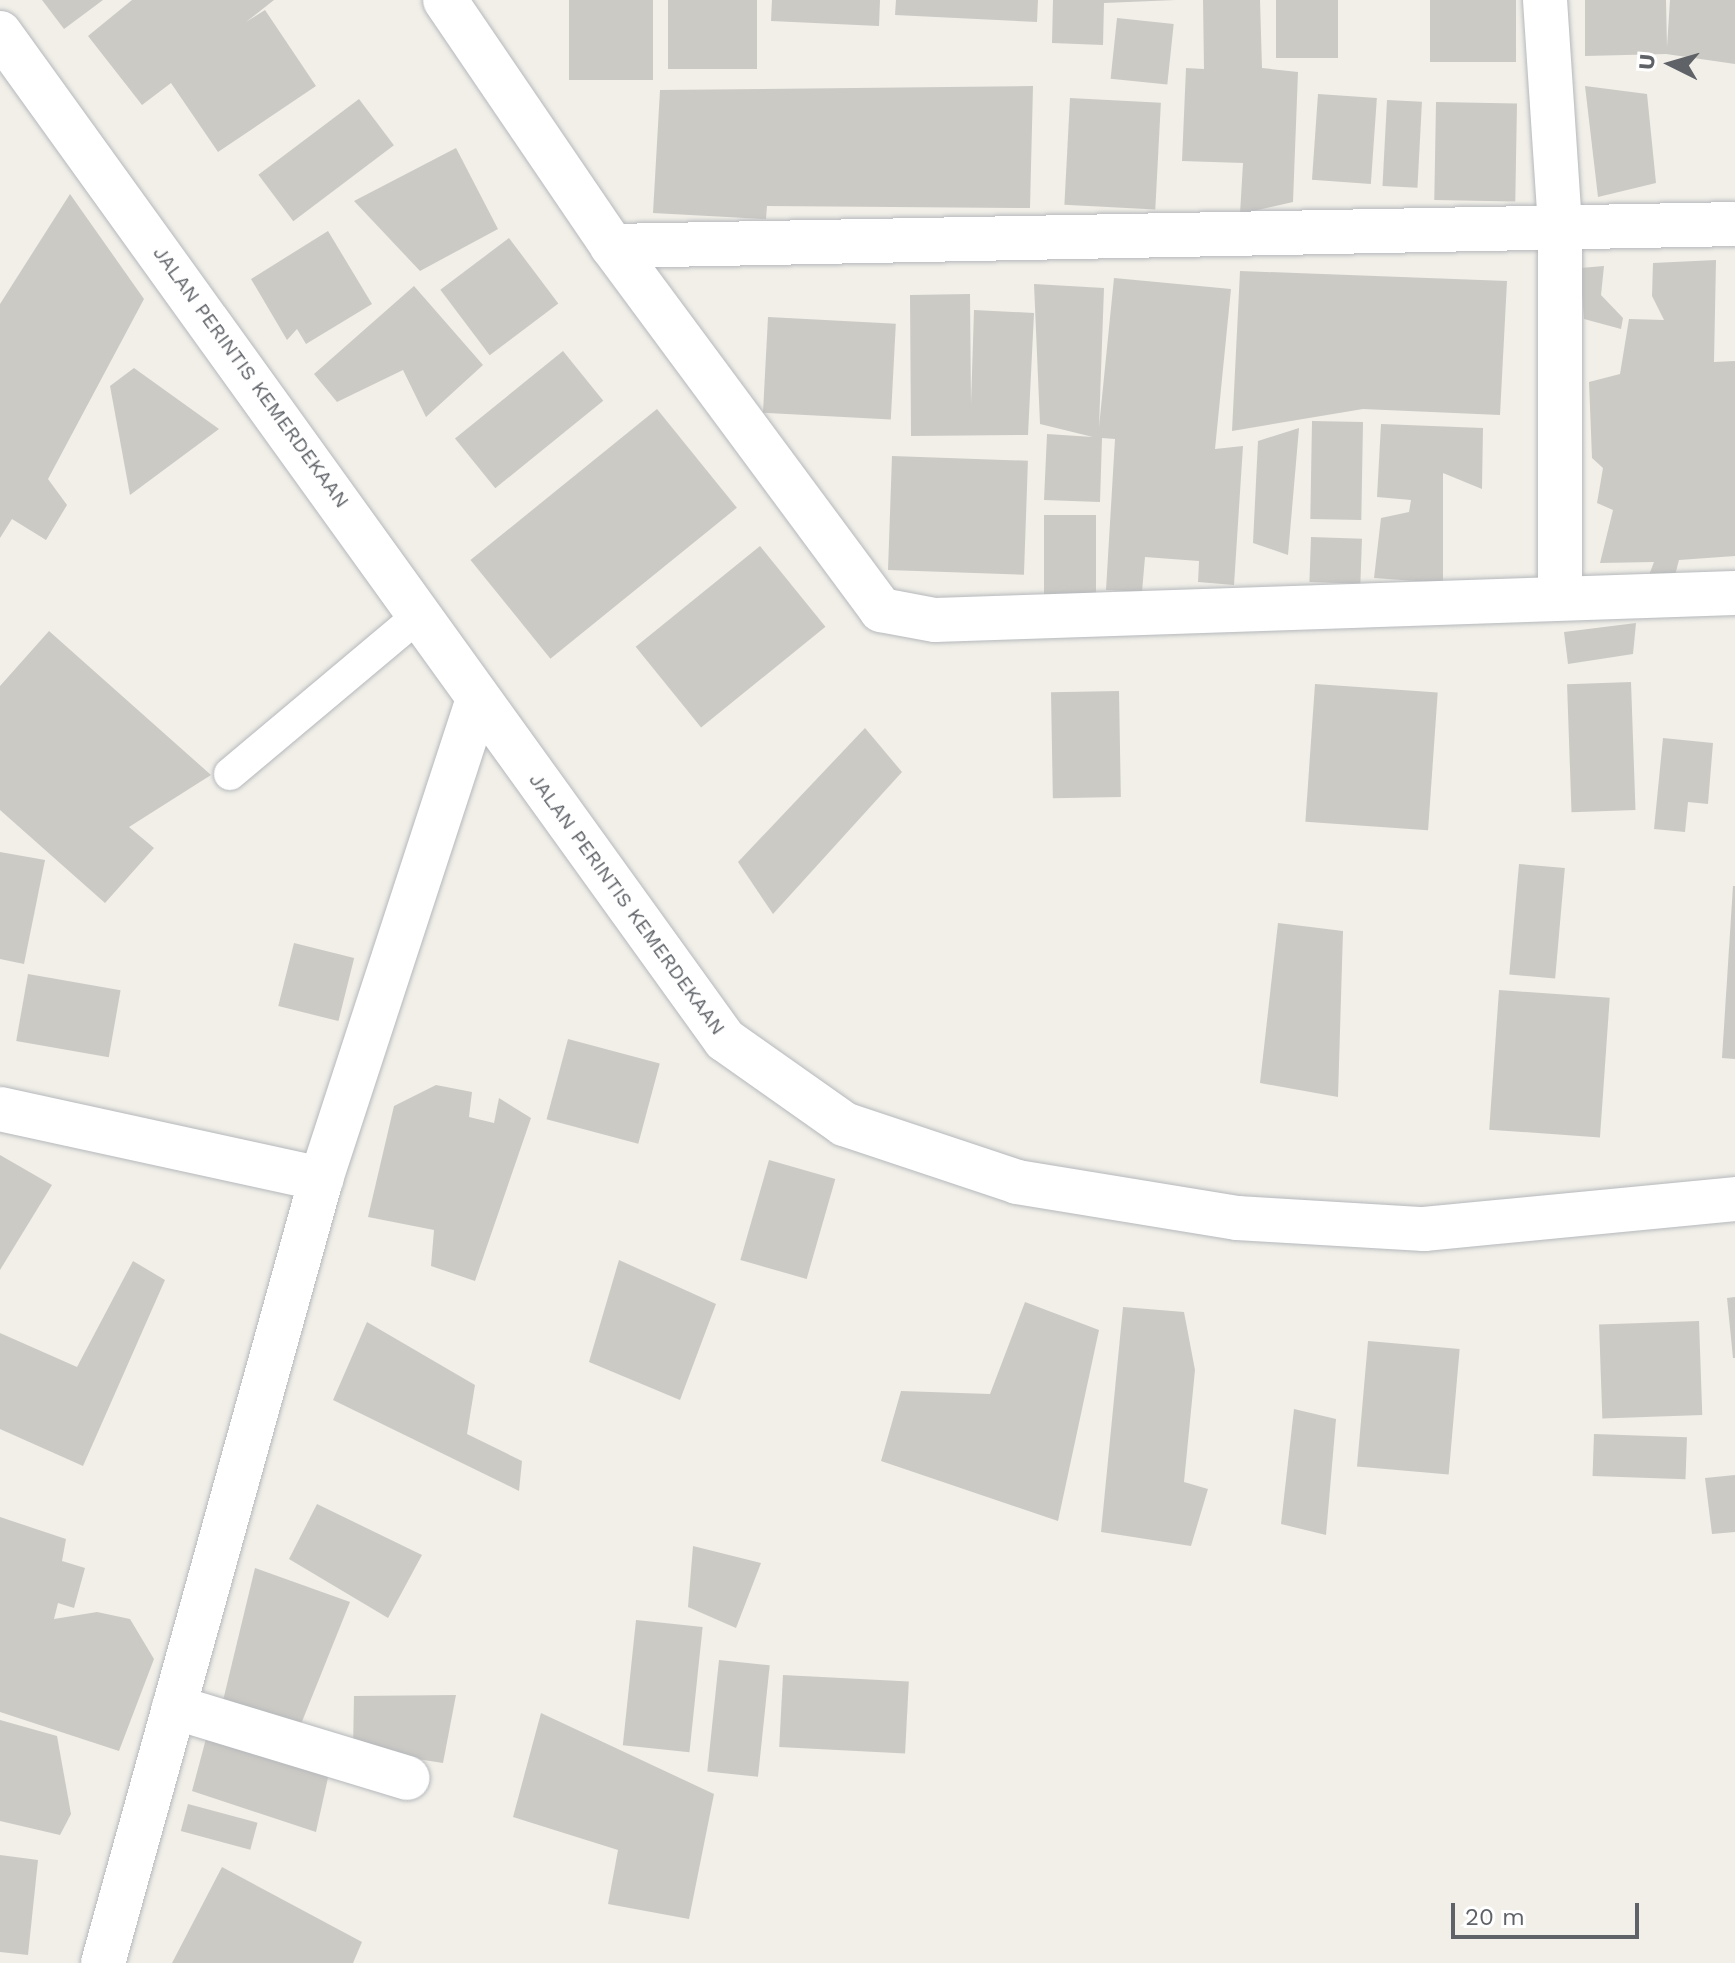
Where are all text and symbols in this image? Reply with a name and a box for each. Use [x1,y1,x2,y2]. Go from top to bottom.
north arrow [1631,24,1711,104]
text: U [1633,53,1660,71]
street label: JALAN PERINTIS KEMERDEKAAN [148,241,354,513]
street label: JALAN PERINTIS KEMERDEKAAN [524,768,730,1040]
scale bar [1455,1887,1643,1937]
text: 20 m [1465,1903,1525,1931]

